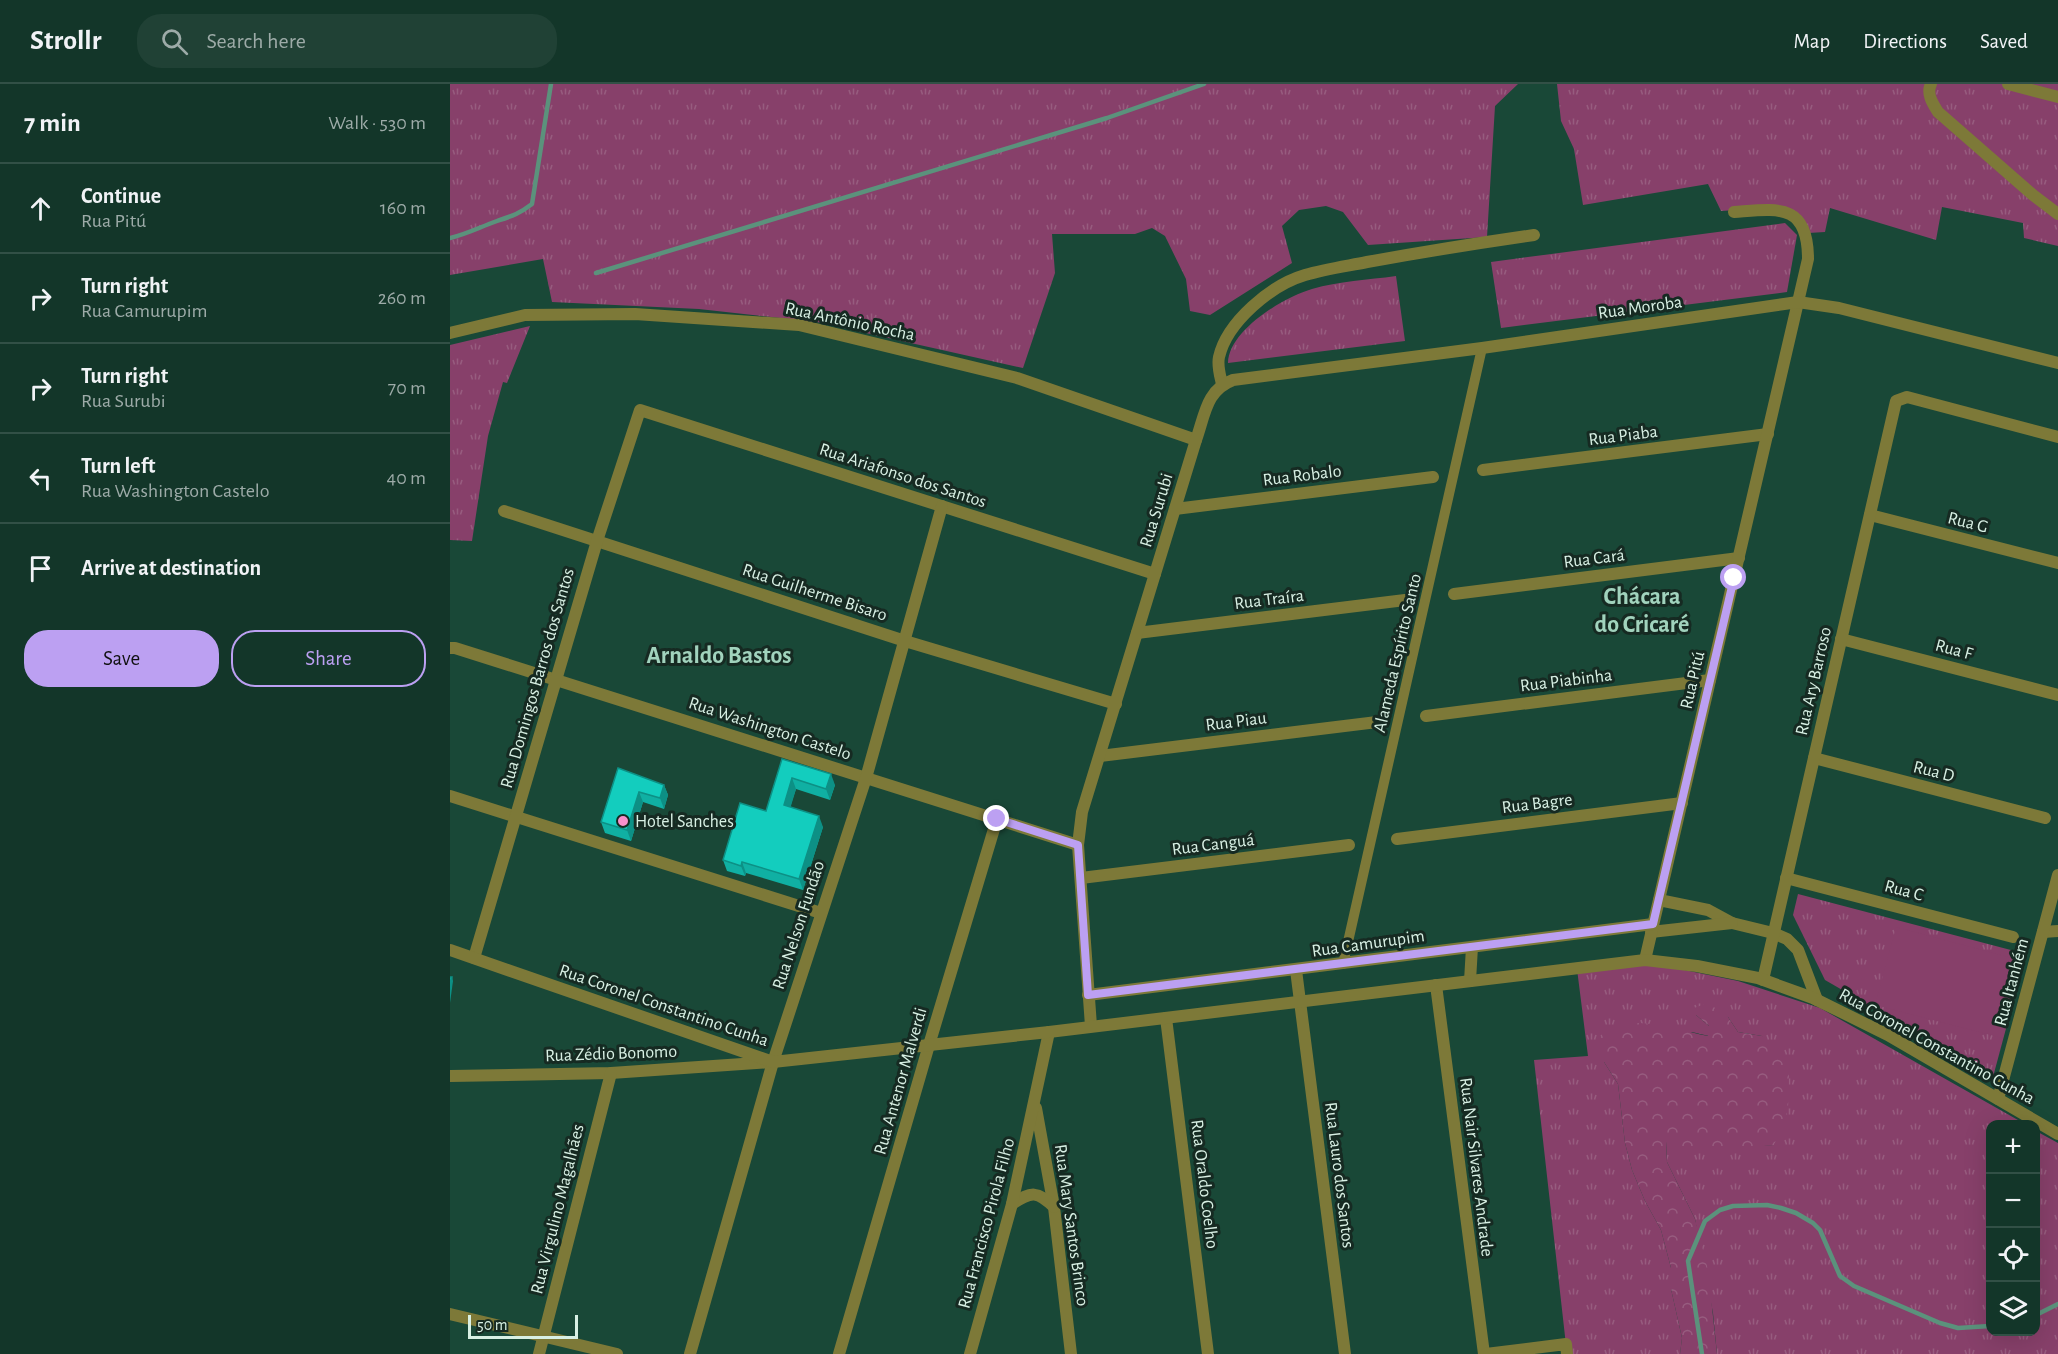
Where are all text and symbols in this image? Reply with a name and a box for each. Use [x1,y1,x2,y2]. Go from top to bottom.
search box [137,14,557,68]
icon: search [158,25,191,58]
text: Strollr [30,27,101,55]
text: Search here [206,30,306,52]
text: Map [1794,31,1830,52]
text: Directions [1863,31,1947,52]
text: Saved [1980,31,2028,52]
text: 7 min [24,110,81,136]
text: Walk · 530 m [328,113,426,133]
text: Continue [81,185,161,207]
icon: ahead [24,192,57,225]
text: 160 m [380,198,426,218]
text: Rua Pitú [81,211,146,231]
text: Turn right [81,275,168,297]
icon: right [24,282,57,315]
text: 260 m [378,288,426,308]
street label: Rua Moroba [1597,293,1683,323]
street label: Rua Antônio Rocha [783,299,916,345]
text: Rua Camurupim [81,301,208,321]
text: Turn right [81,365,168,387]
icon: right [24,372,57,405]
text: 70 m [388,378,426,398]
text: Rua Surubi [81,391,166,411]
street label: Rua Piaba [1587,423,1659,449]
street label: Rua Ariafonso dos Santos [817,440,988,511]
text: Turn left [81,455,155,477]
icon: left [24,462,57,495]
street label: Rua Robalo [1262,462,1343,490]
text: 40 m [387,468,426,488]
street label: Rua Surubi [1137,471,1177,549]
text: Rua Washington Castelo [81,481,270,501]
street label: Rua G [1946,509,1990,537]
street label: Rua Cará [1562,546,1626,572]
icon: arrive [24,552,57,585]
text: Arrive at destination [81,557,261,579]
street label: Rua Guilherme Bisaro [740,561,889,625]
route start [1720,564,1746,590]
street label: Rua Domingos Barros dos Santos [498,566,578,790]
street label: Alameda Espírito Santo [1371,572,1425,734]
district label: Chácara do Cricaré [1595,585,1689,637]
street label: Rua Traíra [1233,587,1305,613]
street label: Rua Ary Barroso [1793,625,1835,737]
button: Save [24,630,219,687]
button: Share [231,630,426,687]
street label: Rua F [1933,636,1975,664]
district label: Arnaldo Bastos [647,644,791,668]
street label: Rua Pitú [1678,650,1708,711]
street label: Rua Piabinha [1519,666,1613,696]
street label: Rua Washington Castelo [686,694,853,764]
street label: Rua Piau [1205,709,1268,735]
street label: Rua D [1911,758,1956,786]
street label: Rua Bagre [1501,791,1573,817]
route end [983,805,1009,831]
place label: Hotel Sanches [635,813,734,831]
marker: Hotel Sanches [616,814,630,828]
street label: Rua Canguá [1171,831,1255,859]
street label: Rua Nelson Fundão [770,859,828,992]
street label: Rua C [1882,877,1925,905]
street label: Rua Camurupim [1310,927,1426,961]
street label: Rua Itanhém [1992,936,2032,1028]
street label: Rua Coronel Constantino Cunha [557,962,771,1050]
street label: Rua Coronel Constantino Cunha [1836,986,2037,1108]
street label: Rua Antenor Malverdi [871,1006,931,1157]
street label: Rua Zédio Bonomo [545,1043,678,1065]
street label: Rua Nair Silvares Andrade [1456,1077,1496,1258]
street label: Rua Lauro dos Santos [1321,1101,1357,1249]
street label: Rua Oraldo Coelho [1187,1119,1221,1250]
map controls [1986,1120,2040,1336]
button: + [1986,1120,2040,1174]
street label: Rua Virgulino Magalhães [528,1122,588,1296]
street label: Rua Francisco Pirola Filho [956,1136,1018,1311]
street label: Rua Mary Santos Brinco [1051,1143,1091,1307]
button: − [1986,1174,2040,1228]
button: locate [1986,1228,2040,1282]
button: layers [1986,1282,2040,1336]
scale bar [468,1312,578,1340]
text: 50 m [477,1317,508,1333]

